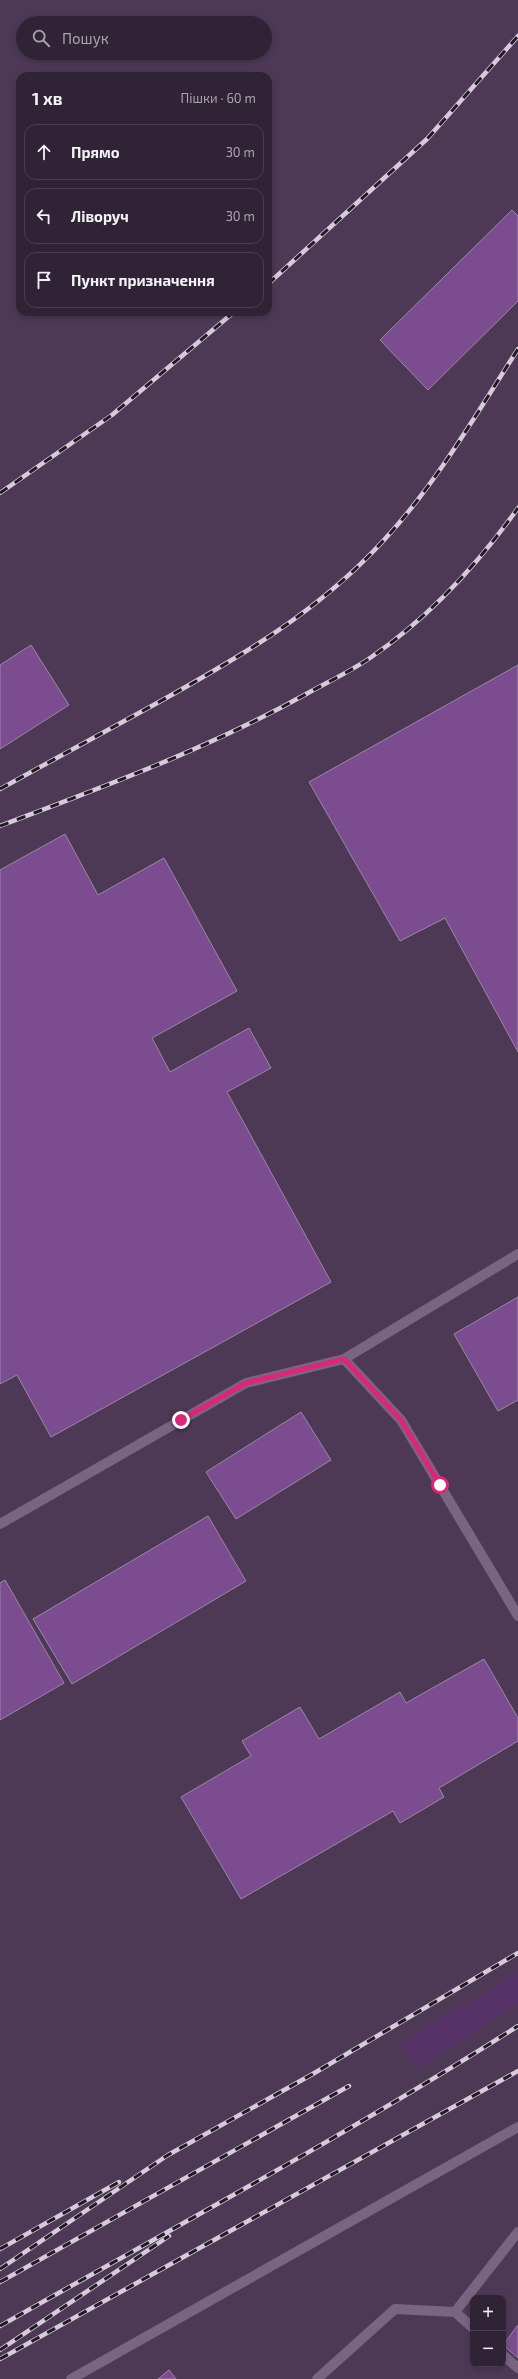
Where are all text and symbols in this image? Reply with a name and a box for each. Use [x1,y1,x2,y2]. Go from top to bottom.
search box [16,16,272,60]
icon: search [30,27,52,49]
text: Пошук [62,29,109,47]
text: 1 хв [32,88,62,108]
text: Пішки · 60 m [181,90,256,106]
icon: ahead [33,141,55,163]
text: Прямо [71,143,120,161]
text: 30 m [226,144,255,160]
icon: left [33,205,55,227]
text: Ліворуч [71,207,129,225]
text: 30 m [226,208,255,224]
icon: arrive [33,269,55,291]
text: Пункт призначення [71,271,215,289]
route end [172,1411,190,1429]
route start [431,1476,449,1494]
map controls [470,2295,506,2367]
button: + [470,2295,506,2331]
button: − [470,2331,506,2367]

